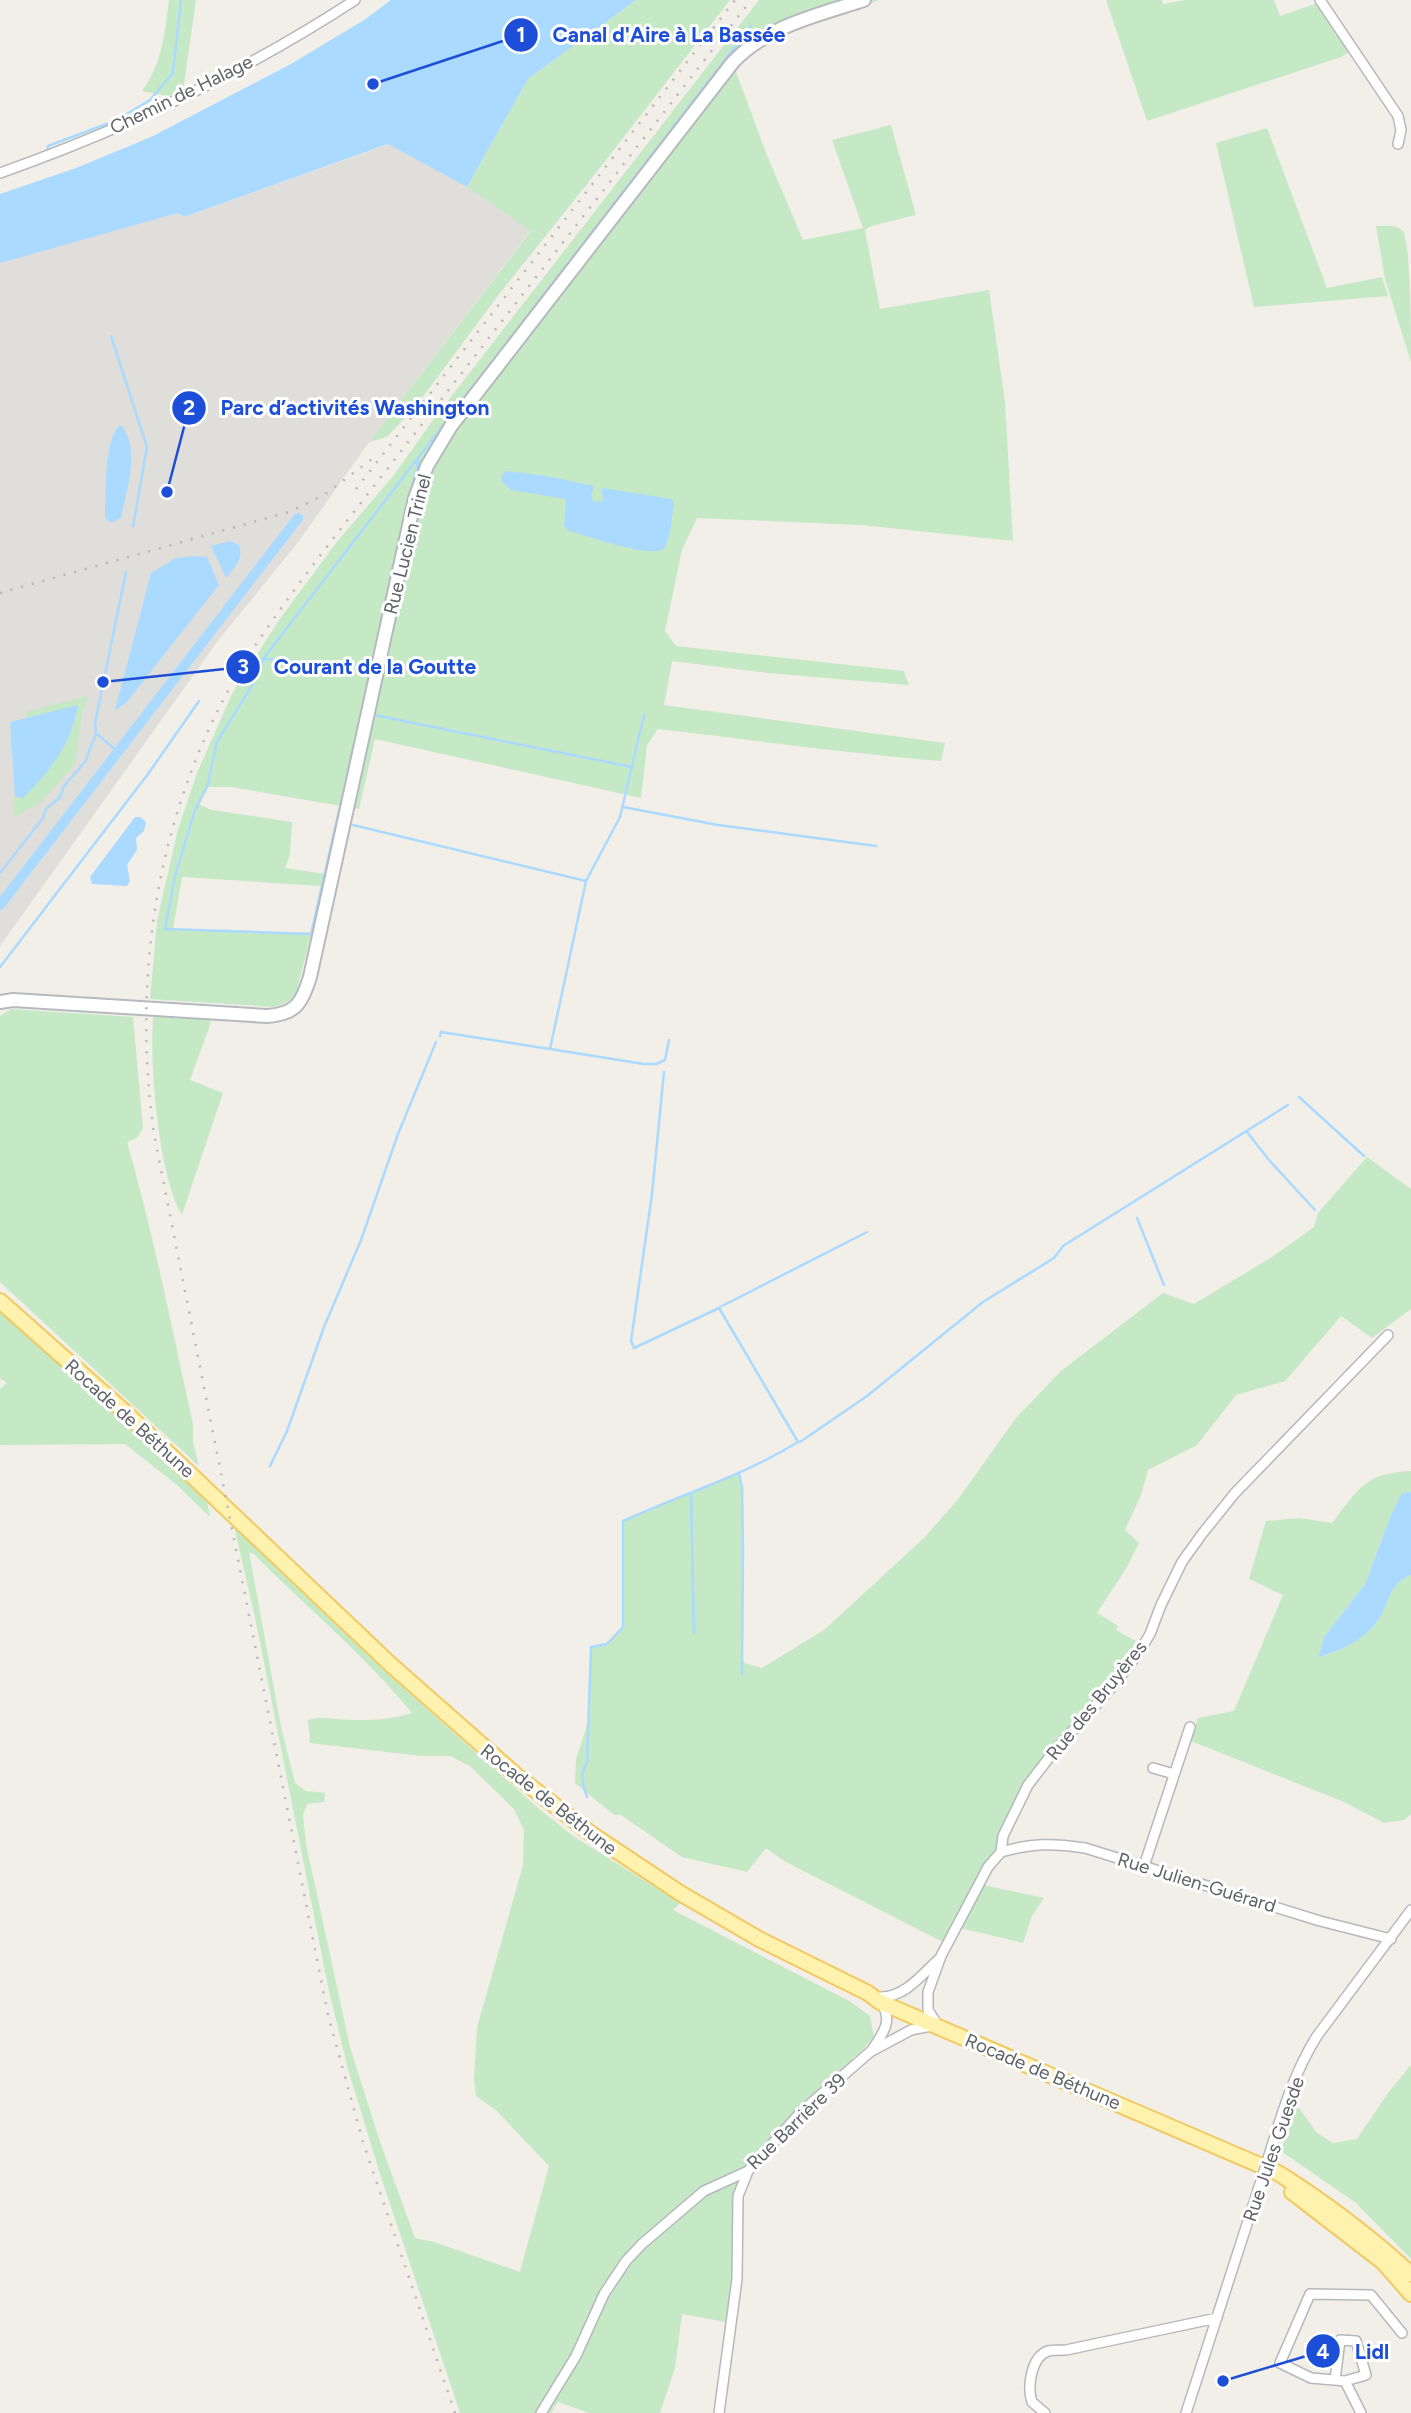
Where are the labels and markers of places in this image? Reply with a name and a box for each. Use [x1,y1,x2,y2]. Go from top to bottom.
callout: Canal d'Aire à La Bassée [504,14,800,56]
callout: Parc d’activités Washington [172,387,503,429]
callout: Courant de la Goutte [225,646,491,688]
callout: Lidl [1306,2330,1403,2372]

